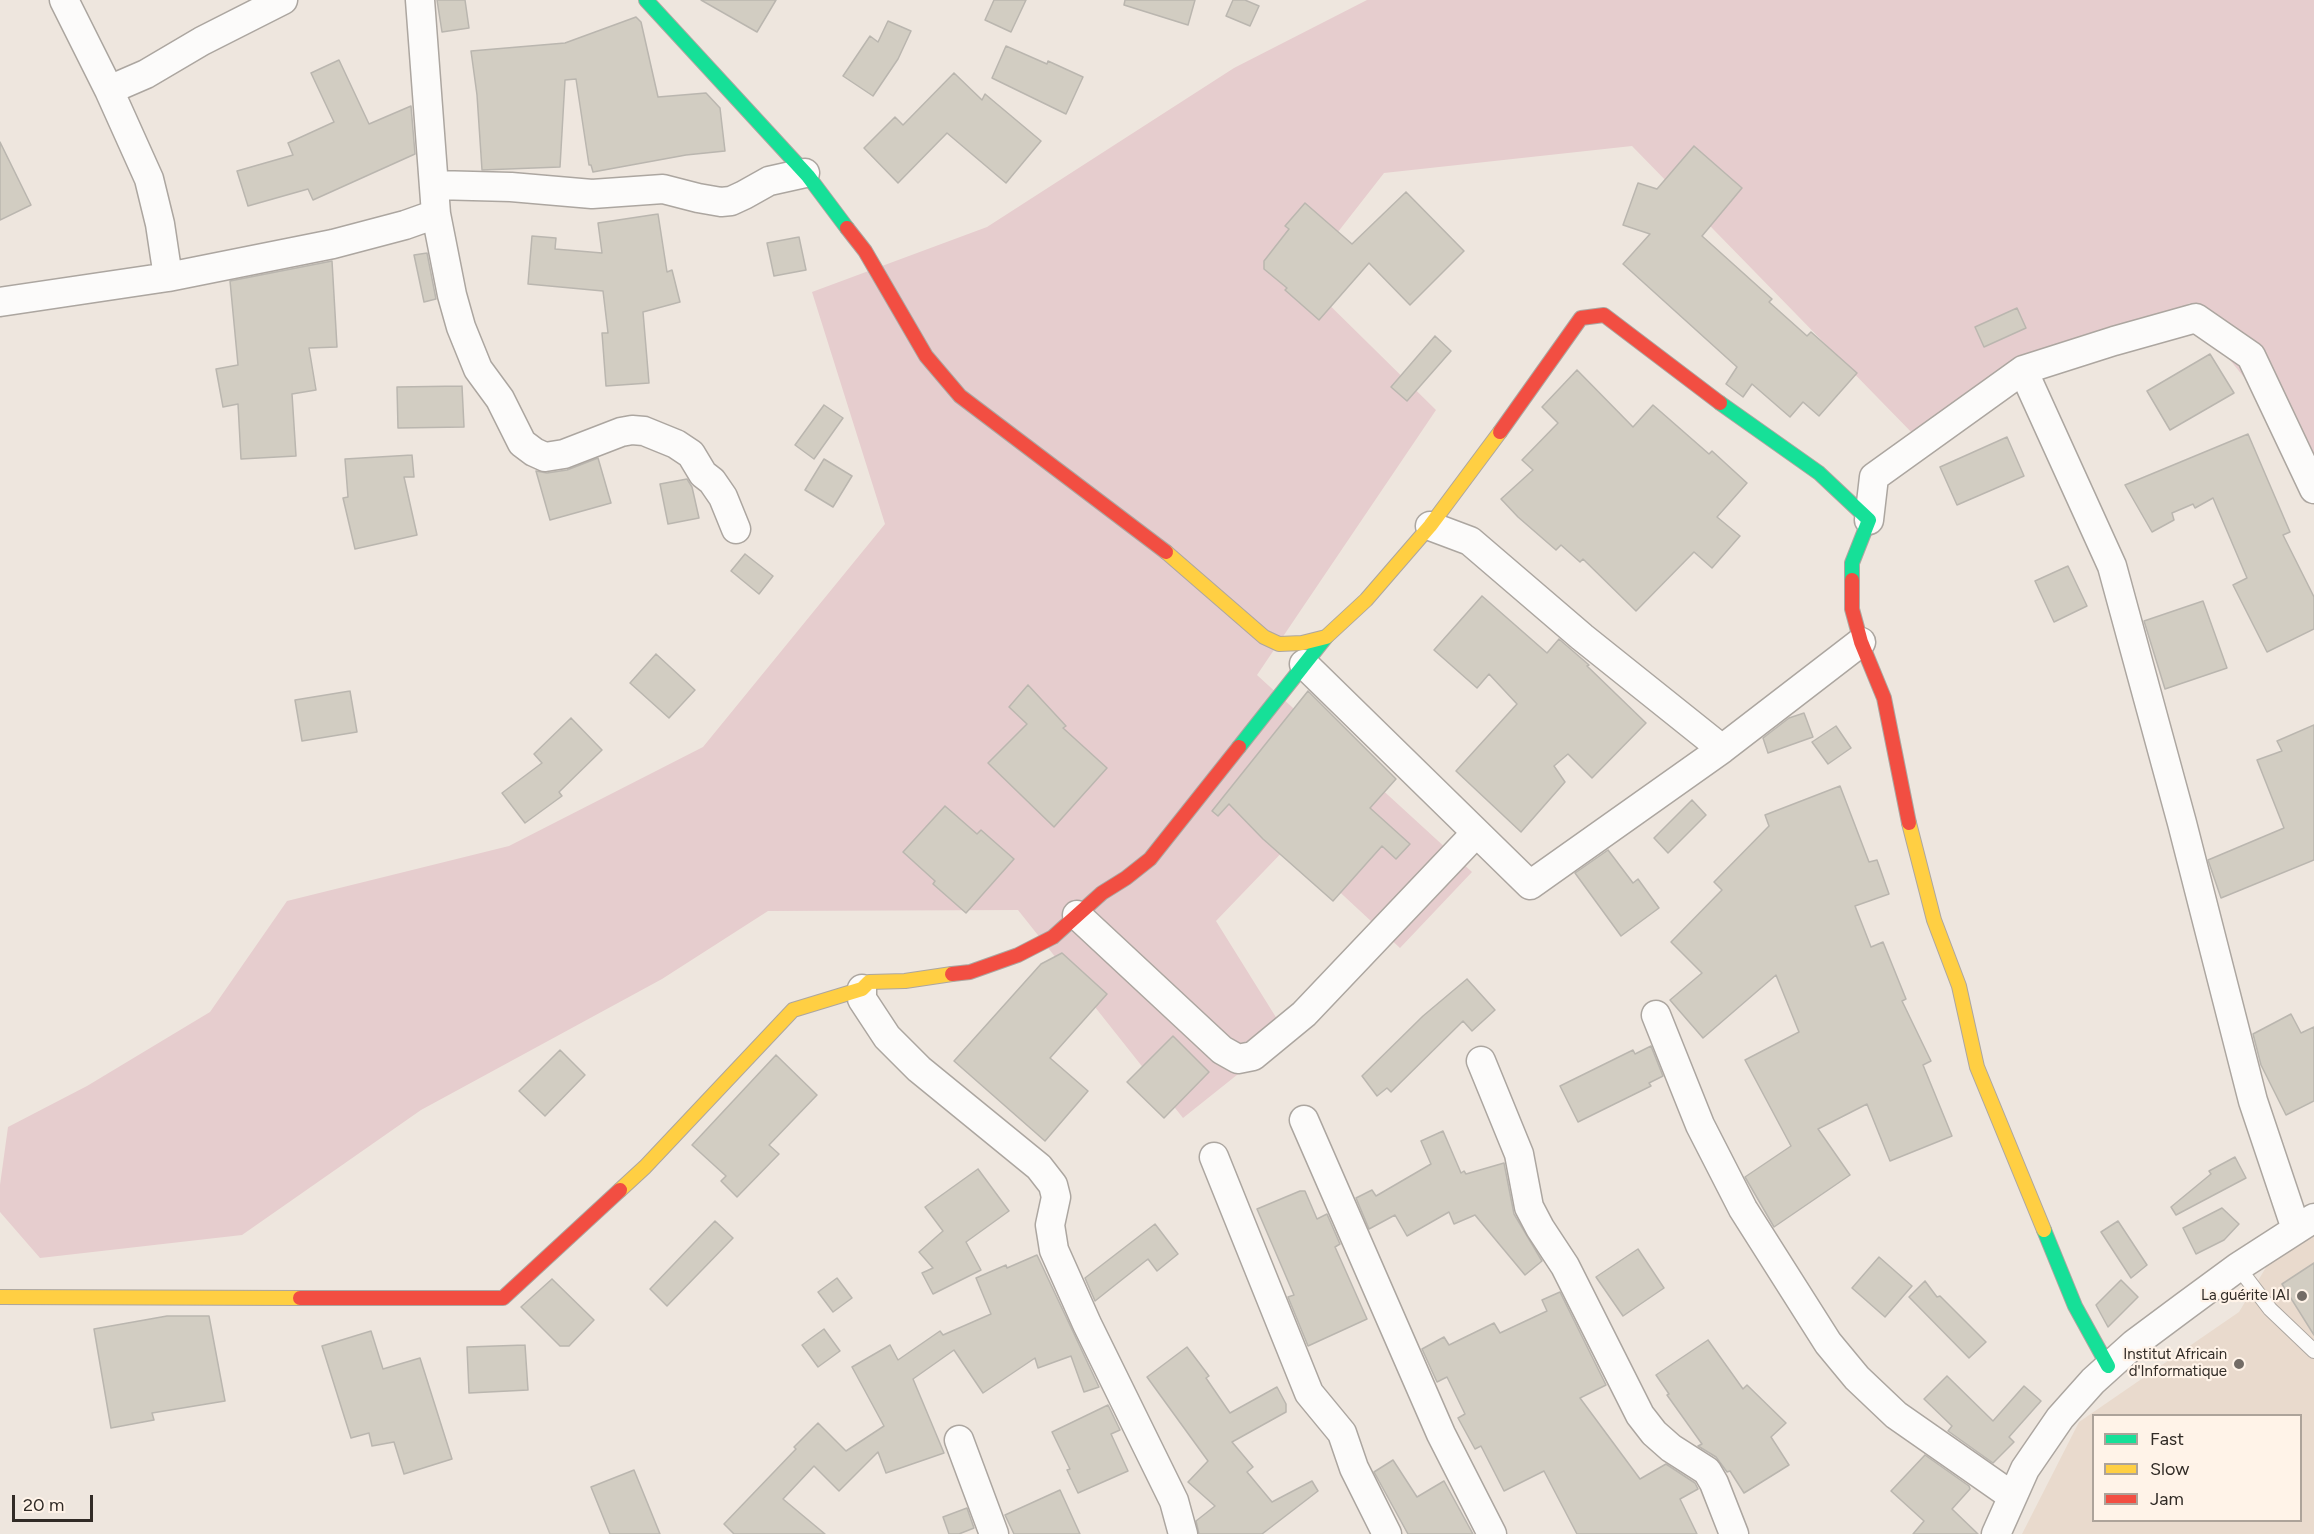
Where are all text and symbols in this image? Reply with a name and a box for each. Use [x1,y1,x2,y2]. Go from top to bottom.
place label: La guérite IAI [2201,1287,2290,1305]
marker: La guérite IAI [2295,1289,2309,1303]
place label: Institut Africain d'Informatique [2123,1346,2227,1381]
marker: Institut Africain d'Informatique [2232,1357,2246,1371]
legend [2092,1414,2302,1522]
text: Fast [2150,1428,2184,1450]
text: Slow [2150,1458,2189,1480]
scale bar [15,1483,96,1521]
text: Jam [2150,1488,2184,1510]
text: 20 m [23,1494,64,1516]

